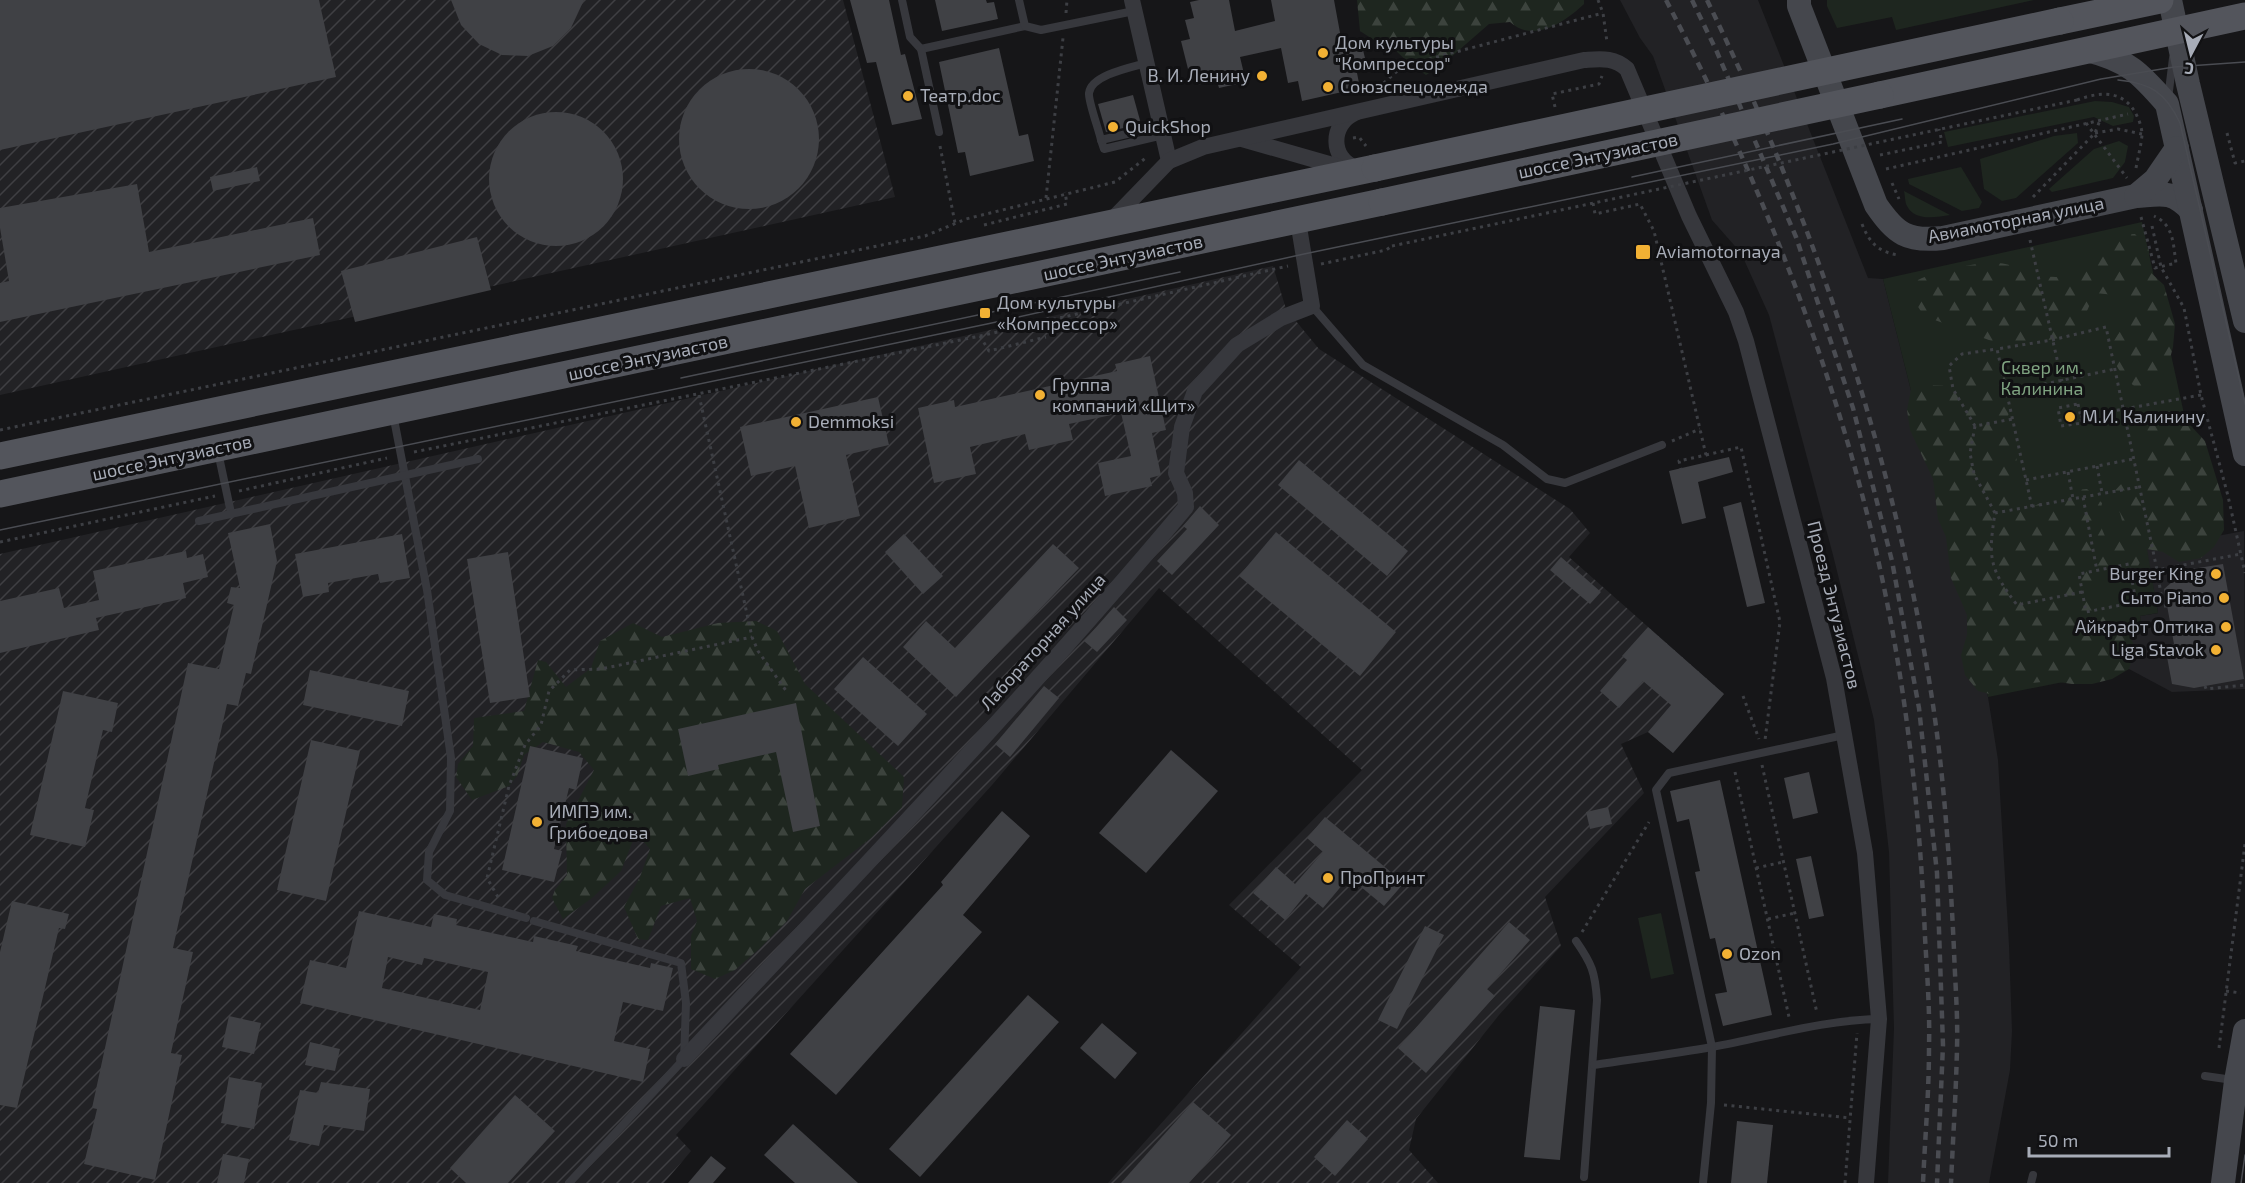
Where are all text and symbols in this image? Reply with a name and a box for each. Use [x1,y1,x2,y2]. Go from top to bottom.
north arrow [2161,24,2221,84]
place label: Дом культуры "Компрессор" [1335,31,1454,74]
marker: Дом культуры "Компрессор" [1316,46,1330,60]
text: С [2183,59,2195,79]
place label: В. И. Ленину [1148,64,1250,86]
marker: В. И. Ленину [1255,69,1269,83]
place label: Союзспецодежда [1340,75,1488,97]
marker: Союзспецодежда [1321,80,1335,94]
place label: Театр.doc [920,84,1001,106]
marker: Театр.doc [901,89,915,103]
place label: QuickShop [1125,115,1211,137]
marker: QuickShop [1106,120,1120,134]
street label: шоссе Энтузиастов [1516,127,1680,183]
street label: Авиамоторная улица [1926,191,2106,247]
street label: шоссе Энтузиастов [1041,229,1205,285]
place label: Aviamotornaya [1656,240,1781,262]
marker: Aviamotornaya [1634,243,1652,261]
place label: Дом культуры «Компрессор» [997,291,1118,334]
marker: Дом культуры «Компрессор» [978,306,992,320]
street label: шоссе Энтузиастов [566,329,730,385]
park label: Сквер им. Калинина [2001,356,2083,399]
place label: Группа компаний «Щит» [1052,373,1195,416]
marker: Группа компаний «Щит» [1033,388,1047,402]
place label: М.И. Калинину [2082,405,2205,427]
place label: Demmoksi [808,410,894,432]
marker: М.И. Калинину [2063,410,2077,424]
marker: Demmoksi [789,415,803,429]
street label: шоссе Энтузиастов [90,429,254,485]
street label: Проезд Энтузиастов [1803,518,1866,691]
place label: Burger King [2109,562,2204,584]
marker: Burger King [2209,567,2223,581]
street label: Лабораторная улица [975,568,1110,714]
place label: Сыто Piano [2120,586,2212,608]
marker: Сыто Piano [2217,591,2231,605]
place label: Айкрафт Оптика [2075,615,2214,637]
marker: Айкрафт Оптика [2219,620,2233,634]
place label: Liga Stavok [2111,638,2204,660]
marker: Liga Stavok [2209,643,2223,657]
place label: ИМПЭ им. Грибоедова [549,800,648,843]
marker: ИМПЭ им. Грибоедова [530,815,544,829]
place label: ПроПринт [1340,866,1425,888]
marker: ПроПринт [1321,871,1335,885]
place label: Ozon [1739,942,1781,964]
marker: Ozon [1720,947,1734,961]
scale bar [2029,1120,2168,1158]
text: 50 m [2038,1129,2078,1151]

